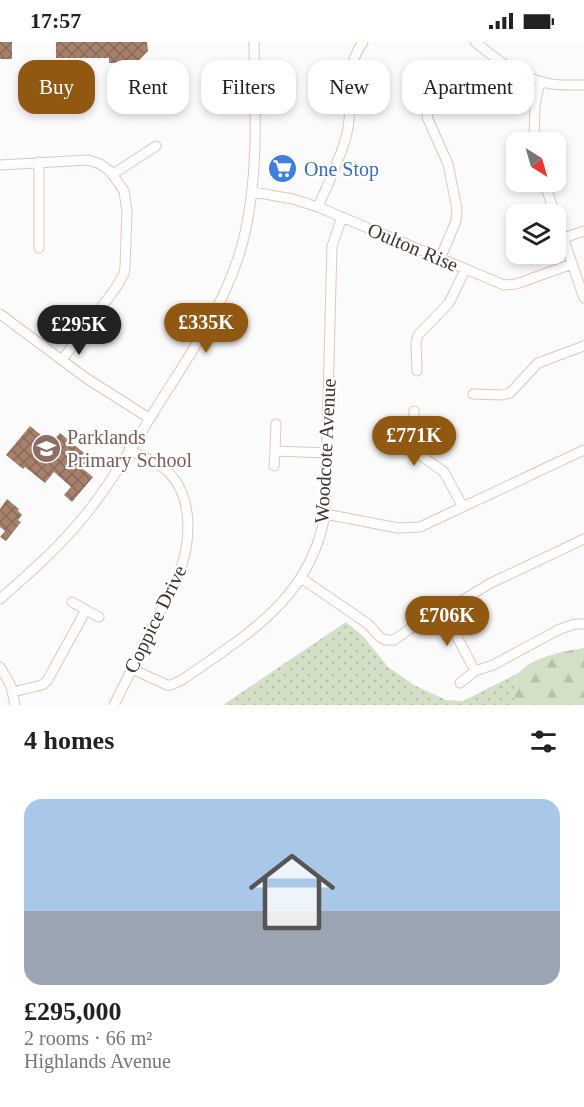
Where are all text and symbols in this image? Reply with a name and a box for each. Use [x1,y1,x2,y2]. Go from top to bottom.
text: 17:57 [30,8,81,33]
chip: Buy [18,60,95,114]
chip: Rent [107,60,189,114]
chip: Filters [201,60,296,114]
chip: New [308,60,390,114]
chip: Apartment [402,60,534,114]
north arrow [506,132,566,192]
map controls [506,132,566,264]
supermarket icon: One Stop [267,153,299,185]
place label: One Stop [304,158,379,181]
button: layers [506,204,566,264]
street label: Oulton Rise [364,218,462,276]
pin: £335K [164,303,248,354]
pin: £295K [37,305,121,356]
text: £335K [178,311,234,333]
text: £295K [51,313,107,335]
street label: Woodcote Avenue [310,378,340,524]
pin: £771K [372,416,456,467]
text: £771K [386,424,442,446]
place label: Parklands Primary School [67,426,192,472]
school or university icon: Parklands Primary School [30,433,62,465]
street label: Coppice Drive [119,561,192,677]
pin: £706K [405,596,489,647]
text: £706K [419,604,475,626]
icon: filters [527,725,560,758]
text: 4 homes [24,726,114,755]
icon: home [238,838,346,946]
text: £295,000 [24,997,122,1026]
text: 2 rooms · 66 m² [24,1027,152,1049]
text: Highlands Avenue [24,1050,171,1072]

